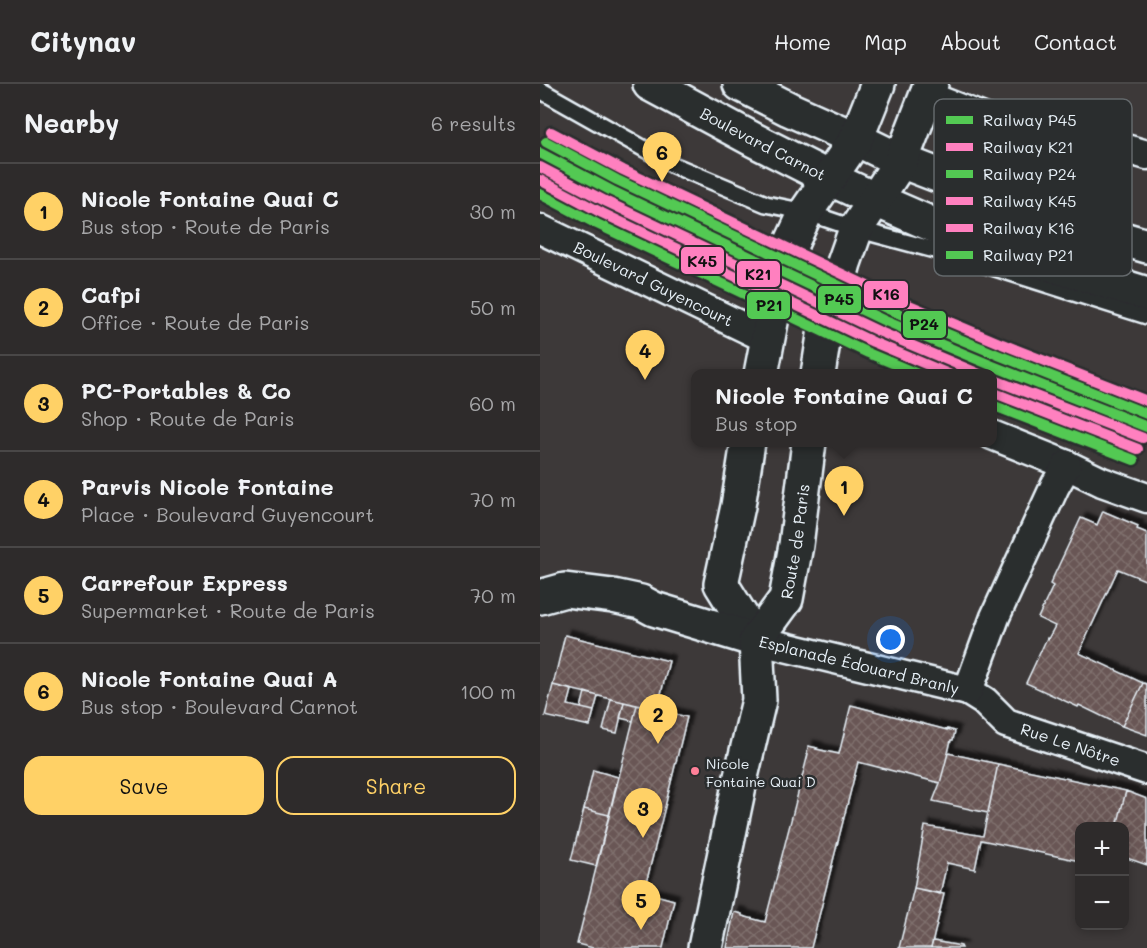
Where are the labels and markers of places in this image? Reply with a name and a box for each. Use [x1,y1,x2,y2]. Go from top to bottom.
pin: 6 [642,132,682,182]
pin: 4 [626,330,664,380]
pin: 1 [824,466,864,516]
pin: 2 [638,694,678,744]
place label: Nicole Fontaine Quai D [706,754,816,791]
marker: Nicole Fontaine Quai D [689,765,701,777]
pin: 3 [624,788,662,838]
pin: 5 [622,880,660,930]

